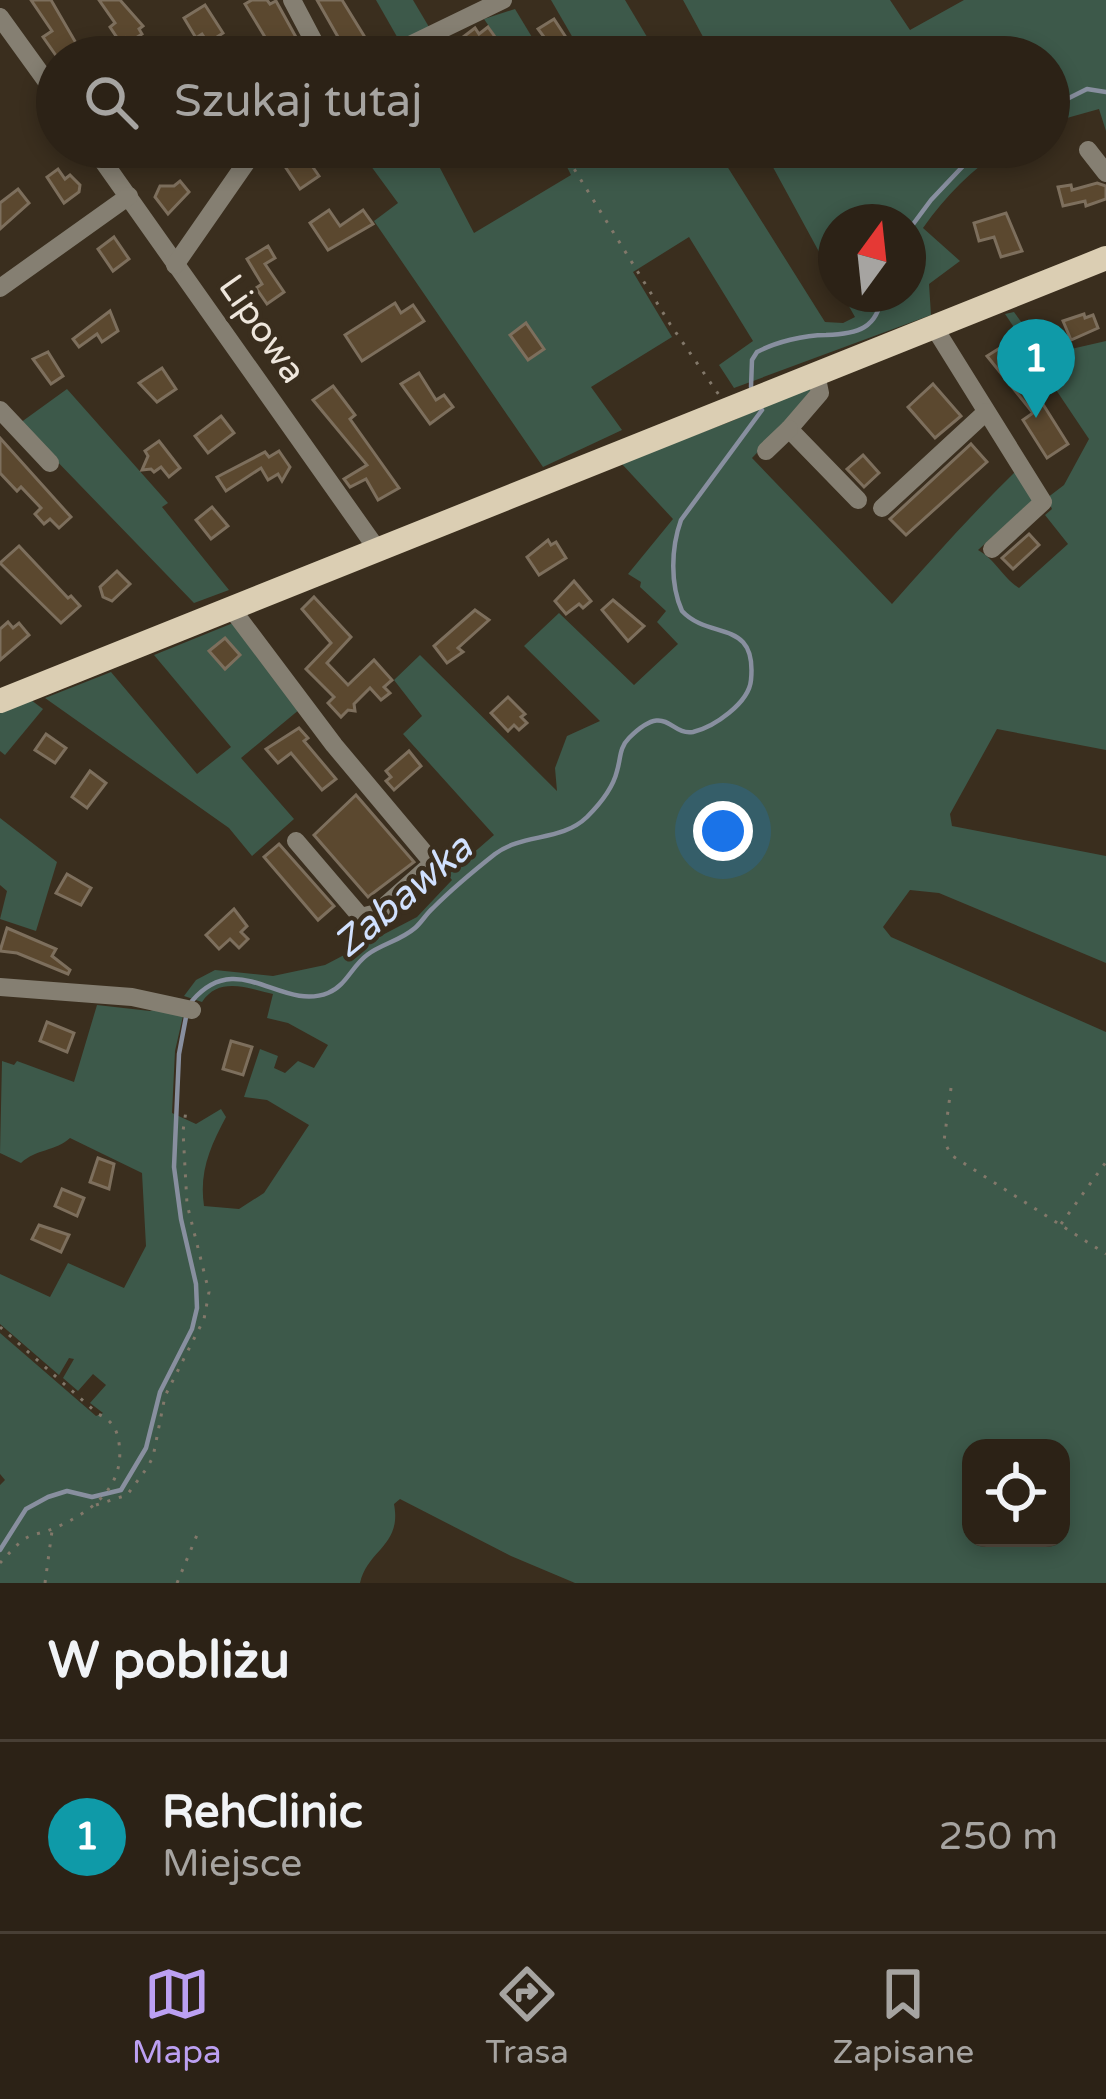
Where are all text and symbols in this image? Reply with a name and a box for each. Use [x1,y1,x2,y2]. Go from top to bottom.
search box [36,36,1070,168]
icon: search [78,69,144,135]
text: Szukaj tutaj [174,75,423,129]
north arrow [818,204,926,312]
street label: Lipowa [209,266,315,392]
pin: 1 [997,319,1075,418]
your location [693,801,753,861]
water label: Zabawka [324,824,483,968]
map controls [962,1439,1070,1547]
button: locate [962,1439,1070,1547]
text: W pobliżu [48,1630,290,1692]
text: RehClinic [162,1786,363,1840]
text: 1 [75,1813,99,1860]
text: 250 m [939,1813,1058,1860]
text: Miejsce [162,1840,302,1887]
tab: Mapa [132,1961,222,2072]
tab: Trasa [485,1961,569,2072]
tab: Zapisane [832,1961,974,2072]

